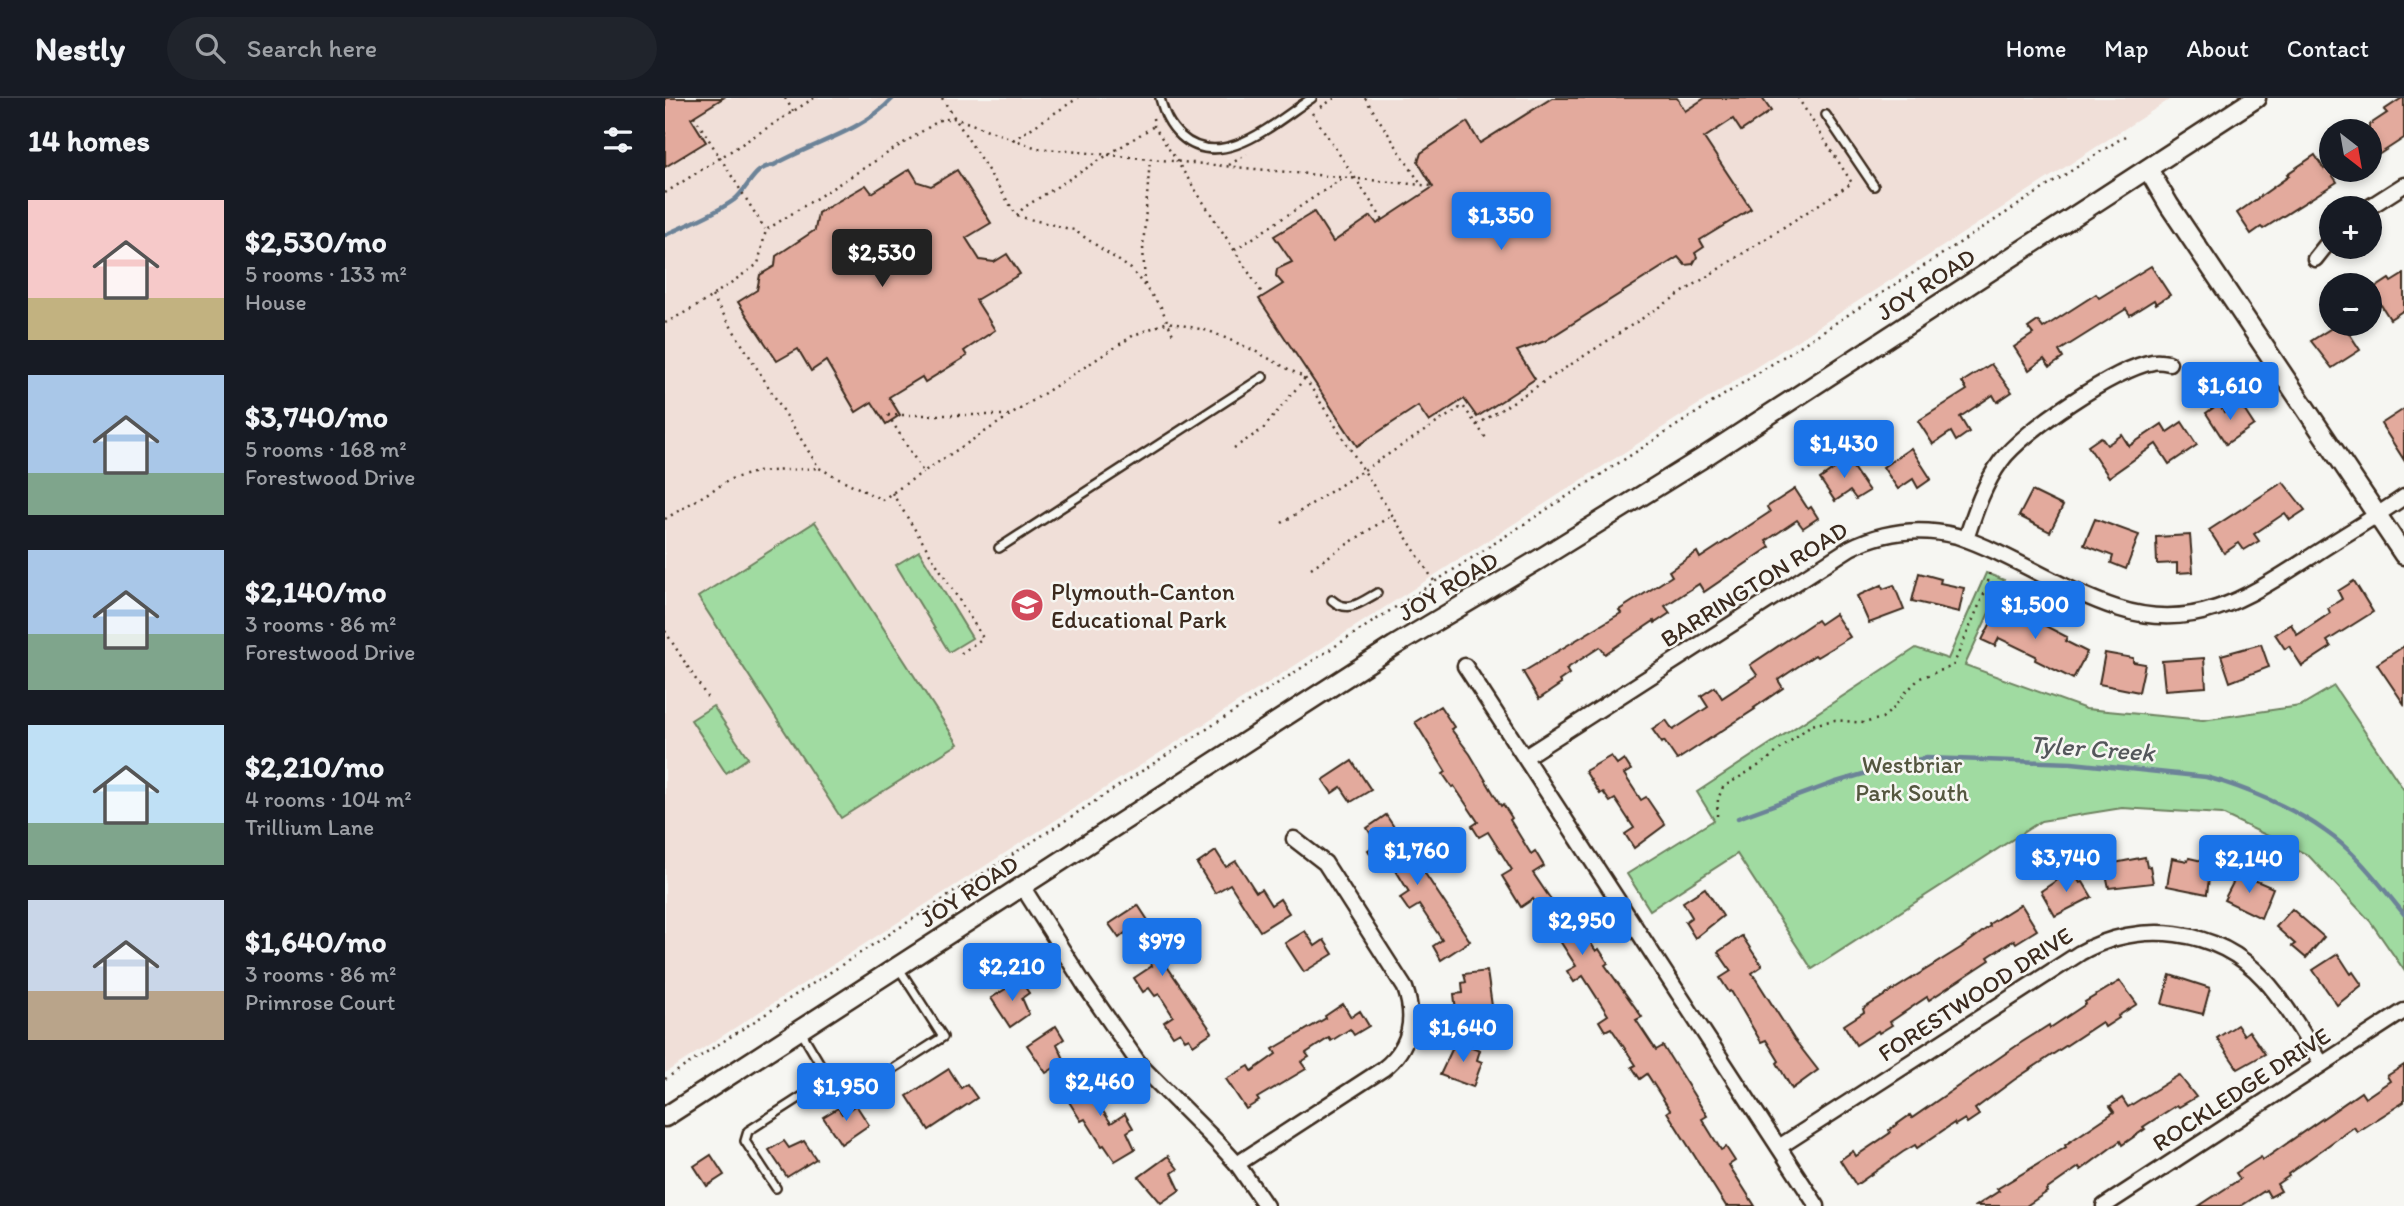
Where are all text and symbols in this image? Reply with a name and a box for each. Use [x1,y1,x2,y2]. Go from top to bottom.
search box [167,17,657,80]
text: Nestly [35,29,125,68]
icon: search [191,29,229,67]
text: Search here [247,32,377,64]
text: Home [2006,34,2066,63]
text: Map [2104,34,2148,63]
text: About [2186,34,2249,63]
text: Contact [2287,34,2369,63]
north arrow [2319,119,2382,182]
map controls [2319,119,2382,336]
icon: filters [599,121,637,159]
text: 14 homes [28,122,150,159]
pin: $1,350 [1444,192,1558,252]
button: + [2319,196,2382,259]
text: $1,350 [1468,201,1534,229]
text: $2,530/mo [245,223,387,260]
icon: home [84,228,168,312]
pin: $2,530 [825,230,939,289]
text: $2,530 [848,238,916,266]
street label: JOY ROAD [1871,241,1981,327]
text: 5 rooms · 133 m² [245,260,407,288]
button: − [2319,273,2382,336]
text: House [245,288,307,316]
pin: $1,610 [2173,362,2287,422]
text: $1,610 [2198,371,2262,399]
text: $3,740/mo [245,398,388,435]
icon: home [84,403,168,487]
pin: $1,430 [1787,420,1901,480]
text: $1,430 [1810,429,1878,457]
text: 5 rooms · 168 m² [245,435,407,463]
text: Forestwood Drive [245,463,415,491]
street label: BARRINGTON ROAD [1655,515,1853,653]
street label: JOY ROAD [1393,545,1503,627]
text: $2,140/mo [245,573,387,610]
place label: Plymouth-Canton Educational Park [1051,577,1235,634]
icon: home [84,578,168,662]
pin: $1,500 [1978,582,2092,641]
school or university icon: Plymouth-Canton Educational Park [1008,586,1046,624]
text: $1,500 [2001,590,2069,618]
text: 3 rooms · 86 m² [245,610,397,638]
text: Forestwood Drive [245,638,415,666]
water label: Tyler Creek [2028,728,2157,768]
text: $2,210/mo [245,748,384,785]
park label: Westbriar Park South [1855,750,1969,807]
icon: home [84,753,168,837]
text: 4 rooms · 104 m² [245,785,412,813]
text: Trillium Lane [245,813,374,841]
pin: $1,760 [1360,828,1474,887]
pin: $3,740 [2009,834,2123,894]
text: $1,760 [1384,836,1450,864]
pin: $2,140 [2192,836,2306,895]
text: $3,740 [2031,843,2101,871]
text: $2,140 [2215,844,2283,872]
street label: JOY ROAD [914,848,1024,934]
pin: $2,950 [1525,898,1639,957]
text: $2,950 [1548,906,1616,934]
pin: $979 [1121,918,1203,978]
street label: FORESTWOOD DRIVE [1872,920,2078,1068]
text: $1,640/mo [245,923,387,960]
text: $979 [1138,927,1186,955]
icon: home [84,928,168,1012]
pin: $2,210 [955,944,1069,1003]
text: $2,210 [979,952,1045,980]
text: 3 rooms · 86 m² [245,960,397,988]
text: Primrose Court [245,988,395,1016]
pin: $1,640 [1406,1004,1520,1064]
text: $1,640 [1429,1013,1497,1041]
street label: ROCKLEDGE DRIVE [2147,1021,2335,1157]
pin: $2,460 [1043,1058,1157,1118]
pin: $1,950 [789,1063,903,1123]
text: $2,460 [1065,1067,1135,1095]
text: $1,950 [813,1072,879,1100]

